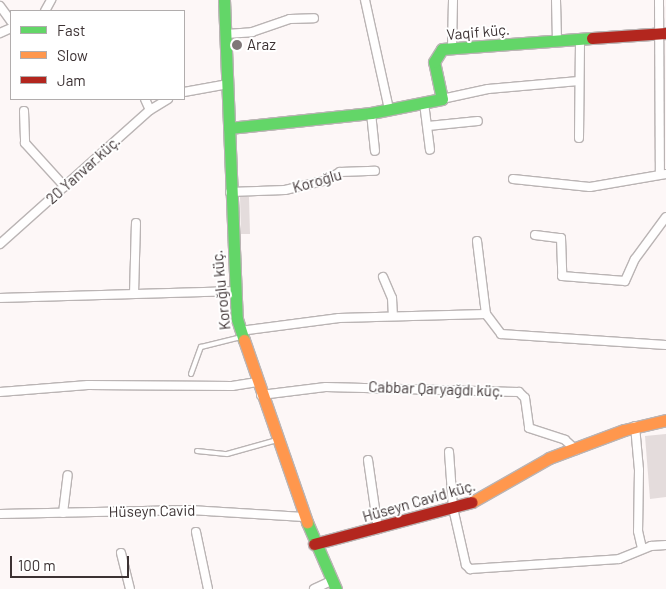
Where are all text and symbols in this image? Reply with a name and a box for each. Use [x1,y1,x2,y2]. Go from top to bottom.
legend [10,10,185,100]
street label: Vaqif küç. [446,20,510,44]
text: Fast [57,21,85,39]
place label: Araz [247,36,276,54]
marker: Araz [231,39,243,51]
text: Slow [57,46,88,64]
text: Jam [57,71,86,89]
street label: 20 Yanvar küç. [42,132,124,208]
street label: Koroğlu [290,165,344,197]
street label: Koroğlu küç. [208,249,234,331]
street label: Cabbar Qaryağdı küç. [368,378,504,400]
street label: Hüseyn Cavid küç. [360,476,478,526]
street label: Hüseyn Cavid [109,501,195,521]
scale bar [12,546,131,578]
text: 100 m [18,556,56,574]

